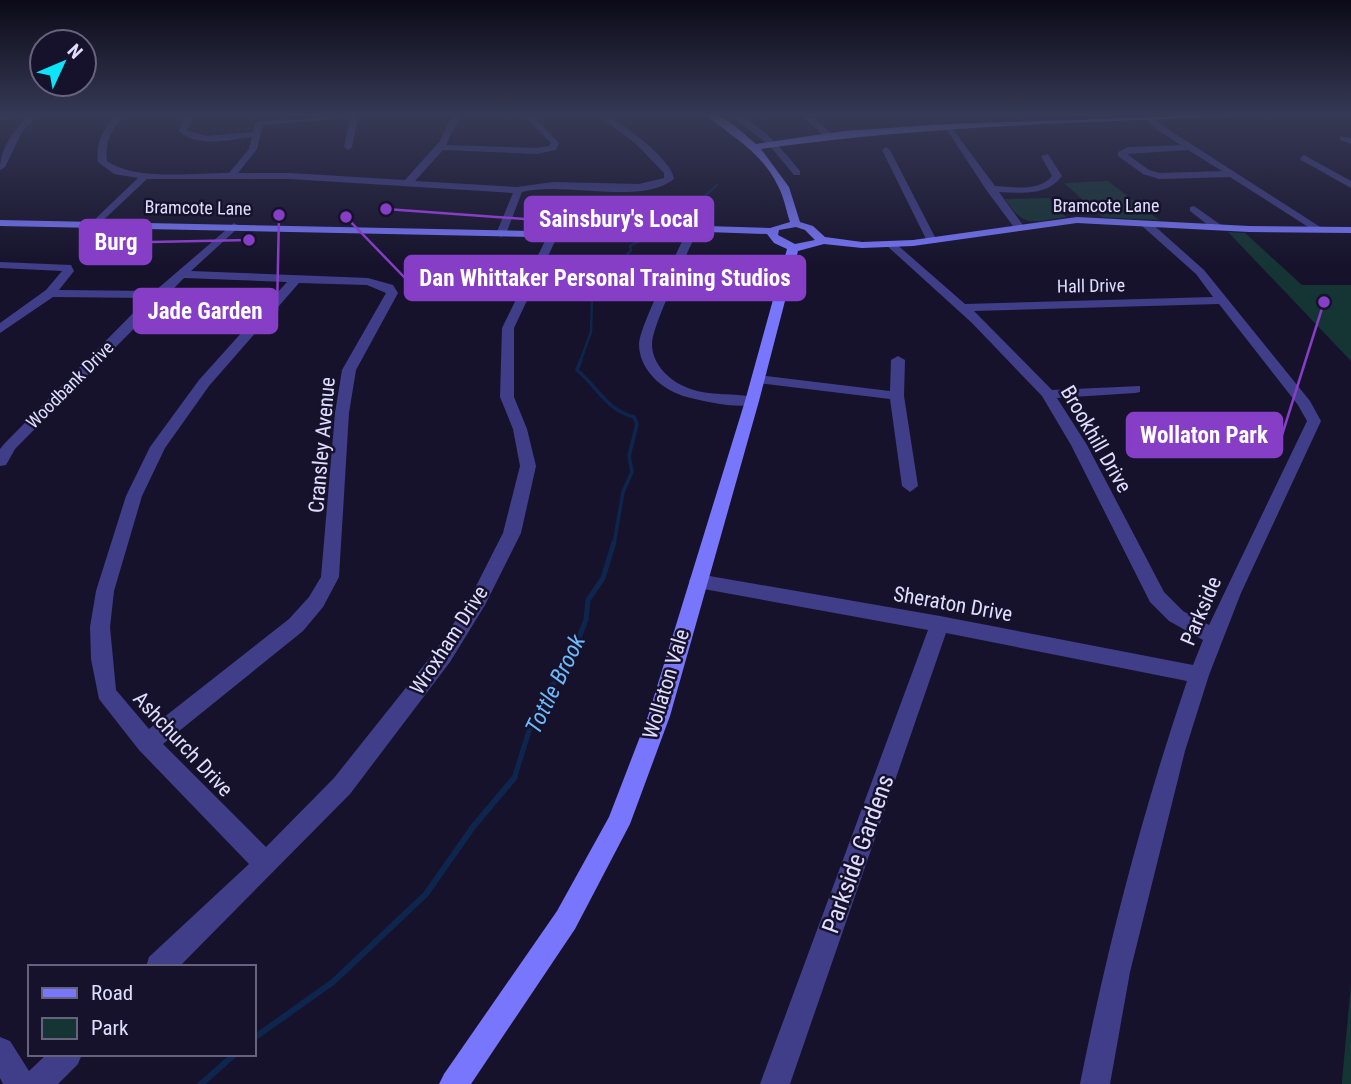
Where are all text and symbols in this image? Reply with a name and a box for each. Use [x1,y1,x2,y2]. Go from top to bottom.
north arrow [28,28,98,98]
text: N [63,39,87,64]
street label: Bramcote Lane [1053,195,1159,216]
street label: Bramcote Lane [144,196,252,219]
callout: Sainsbury's Local [525,197,713,241]
text: Sainsbury's Local [539,206,699,233]
callout: Burg [80,220,151,264]
text: Burg [94,229,138,256]
callout: Dan Whittaker Personal Training Studios [405,256,805,300]
text: Dan Whittaker Personal Training Studios [419,265,791,292]
street label: Hall Drive [1057,274,1125,297]
callout: Jade Garden [134,289,277,333]
text: Jade Garden [147,298,263,325]
street label: Woodbank Drive [22,337,118,433]
street label: Cransley Avenue [304,376,340,514]
street label: Brookhill Drive [1056,381,1136,497]
callout: Wollaton Park [1127,413,1282,457]
text: Wollaton Park [1140,422,1269,449]
street label: Parkside [1176,573,1226,649]
street label: Wroxham Drive [405,581,493,699]
street label: Sheraton Drive [892,582,1014,626]
street label: Wollaton Vale [638,626,694,742]
water label: Tottle Brook [520,629,591,738]
street label: Ashchurch Drive [128,687,238,802]
street label: Parkside Gardens [816,771,900,937]
legend [28,965,256,1056]
text: Road [91,981,133,1005]
text: Park [91,1016,129,1040]

